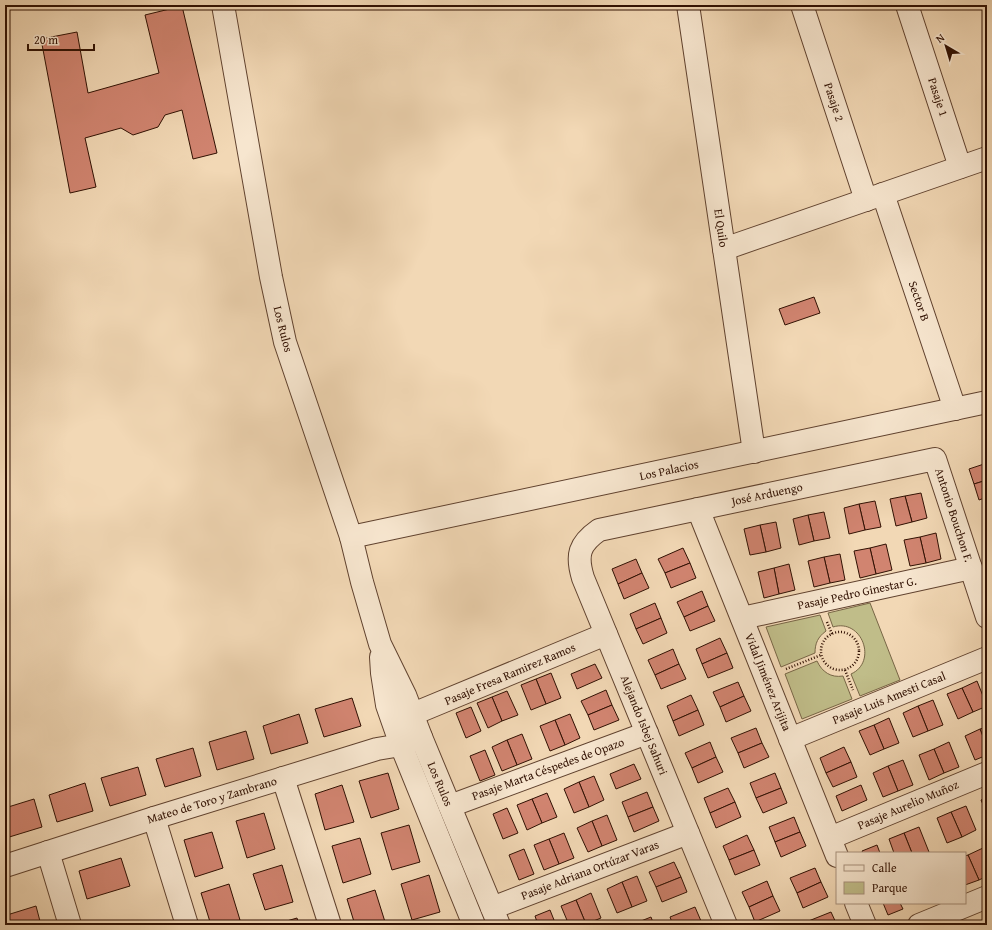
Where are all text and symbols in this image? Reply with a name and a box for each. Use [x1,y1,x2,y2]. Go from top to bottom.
scale bar [28,26,94,52]
north arrow [926,26,966,66]
text: N [932,29,948,47]
text: 20 m [34,31,58,48]
street label: Pasaje 1 [924,75,953,119]
street label: Pasaje 2 [820,80,849,124]
street label: El Quilo [710,208,733,248]
street label: Sector B [905,278,934,323]
street label: Los Rulos [270,304,297,354]
street label: Los Palacios [638,455,700,484]
street label: Antonio Bouchon F. [931,466,978,564]
street label: José Arduengo [728,478,804,510]
street label: Pasaje Pedro Ginestar G. [796,572,918,613]
street label: Vidal Jiménez Arijita [741,630,796,734]
street label: Pasaje Fresa Ramirez Ramos [442,638,578,709]
street label: Pasaje Luis Amesti Casal [830,667,949,728]
street label: Alejando Isbej Sahuri [617,672,672,778]
street label: Pasaje Marta Céspedes de Opazo [469,733,626,804]
street label: Los Rulos [423,759,458,809]
street label: Mateo de Toro y Zambrano [145,772,279,827]
street label: Pasaje Aurelio Muñoz [855,776,961,833]
street label: Pasaje Adriana Ortúzar Varas [518,835,661,904]
legend [836,852,966,904]
text: Calle [872,859,897,876]
text: Parque [872,879,908,896]

